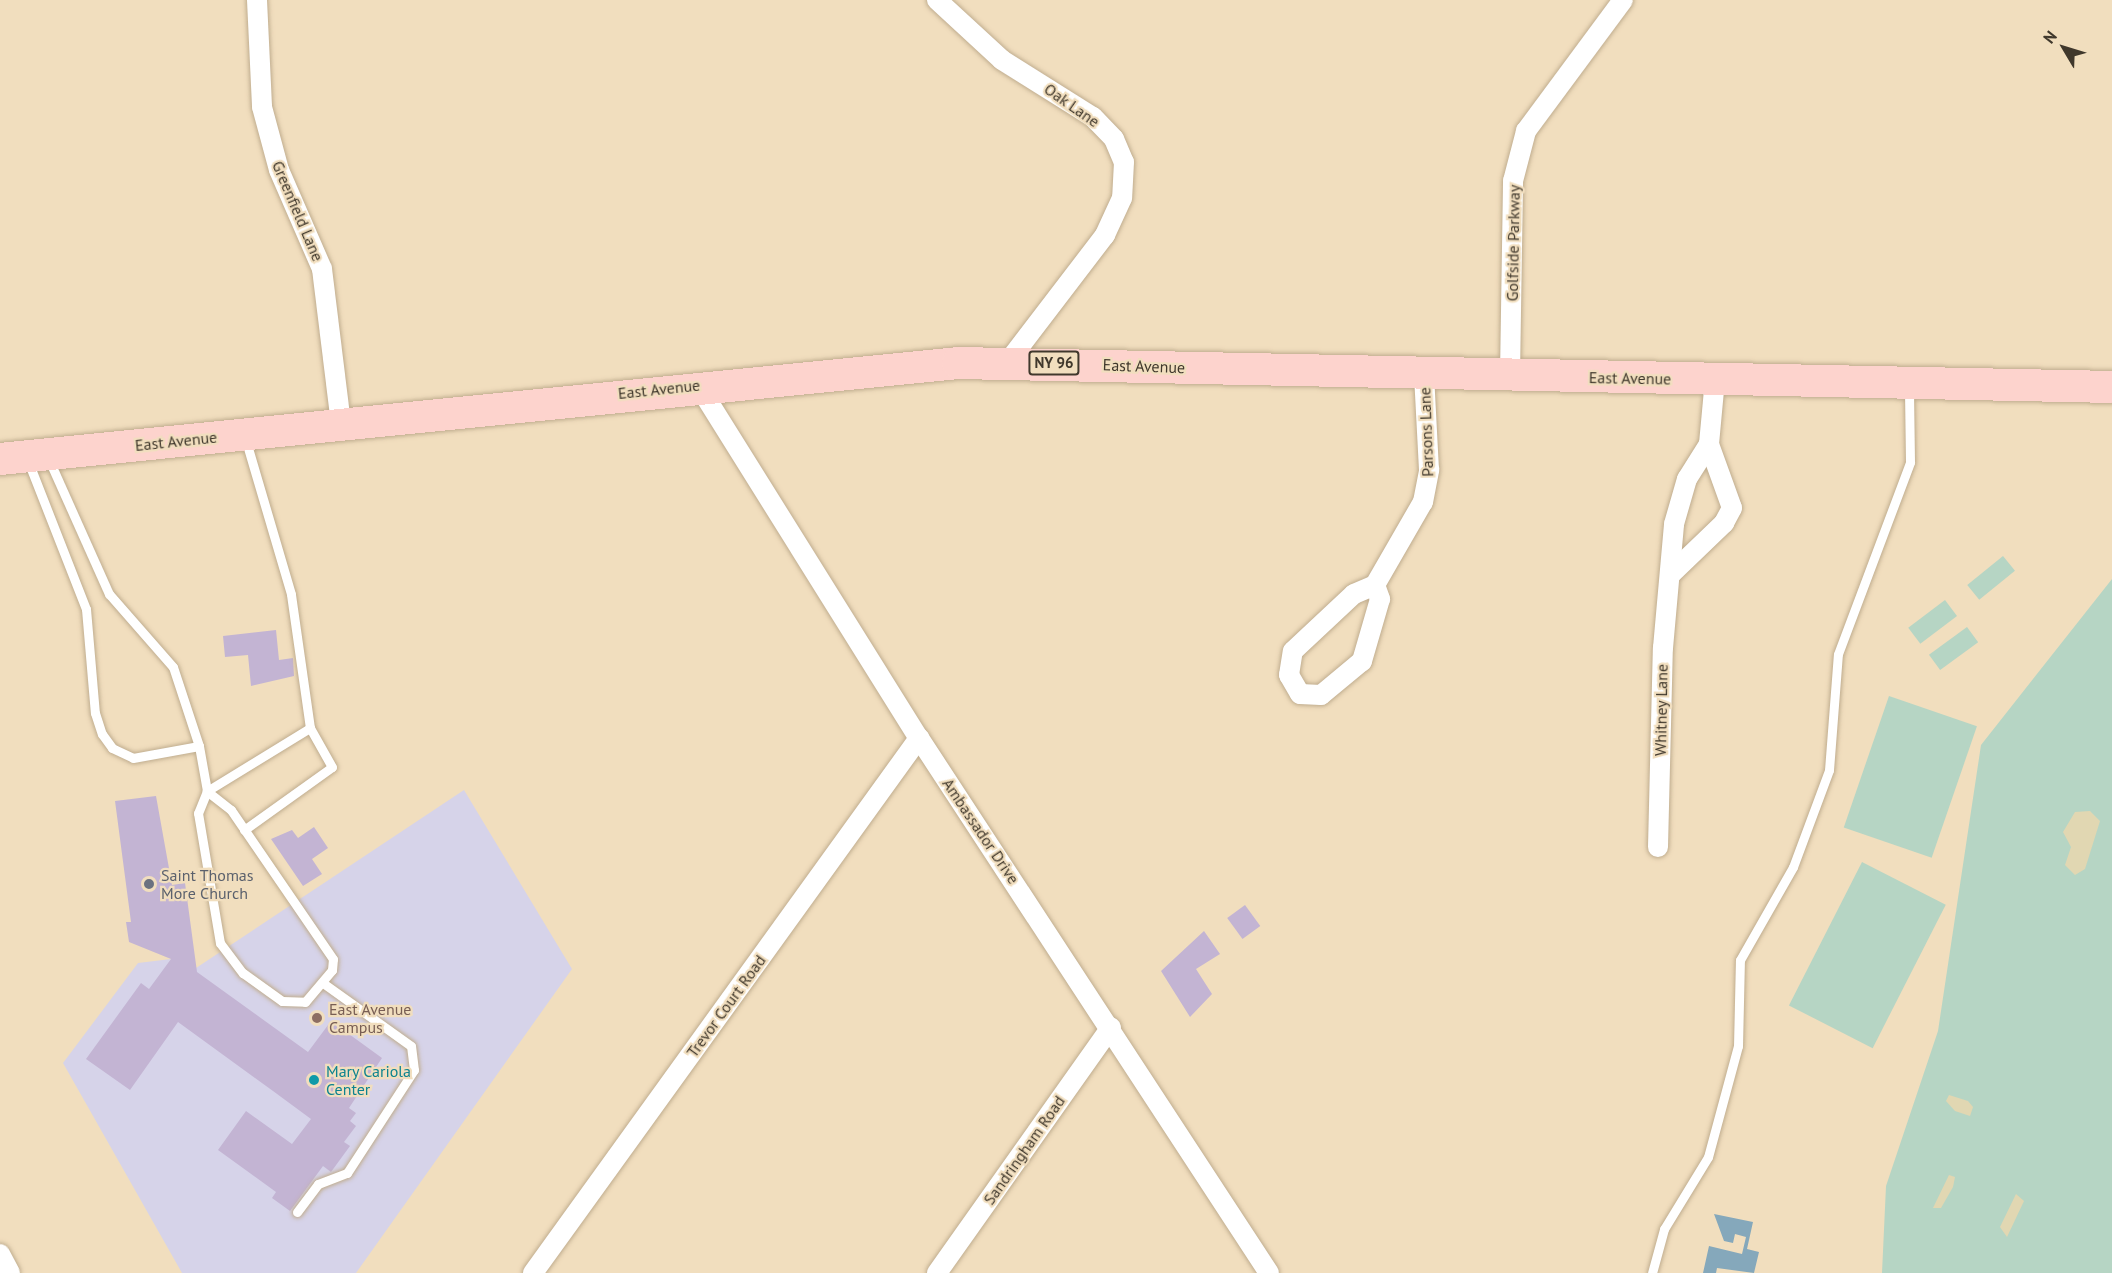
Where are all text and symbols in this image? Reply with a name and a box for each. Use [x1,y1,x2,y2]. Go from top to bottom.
north arrow [2034,18,2094,78]
text: N [2039,27,2061,47]
street label: Oak Lane [1040,79,1104,131]
street label: Greenfield Lane [268,158,328,264]
street label: Golfside Parkway [1502,184,1524,302]
road number: NY 96 [1027,351,1081,375]
street label: East Avenue [1102,355,1186,377]
street label: East Avenue [1588,368,1672,388]
street label: East Avenue [617,375,701,403]
street label: Parsons Lane [1415,387,1437,477]
street label: East Avenue [134,427,218,455]
street label: Whitney Lane [1651,663,1671,757]
street label: Ambassador Drive [939,775,1023,887]
place label: Saint Thomas More Church [161,865,254,903]
marker: Saint Thomas More Church [142,877,156,891]
street label: Trevor Court Road [683,951,769,1061]
place label: East Avenue Campus [329,999,412,1037]
marker: East Avenue Campus [310,1011,324,1025]
place label: Mary Cariola Center [326,1061,411,1099]
marker: Mary Cariola Center [307,1073,321,1087]
street label: Sandringham Road [979,1092,1069,1208]

